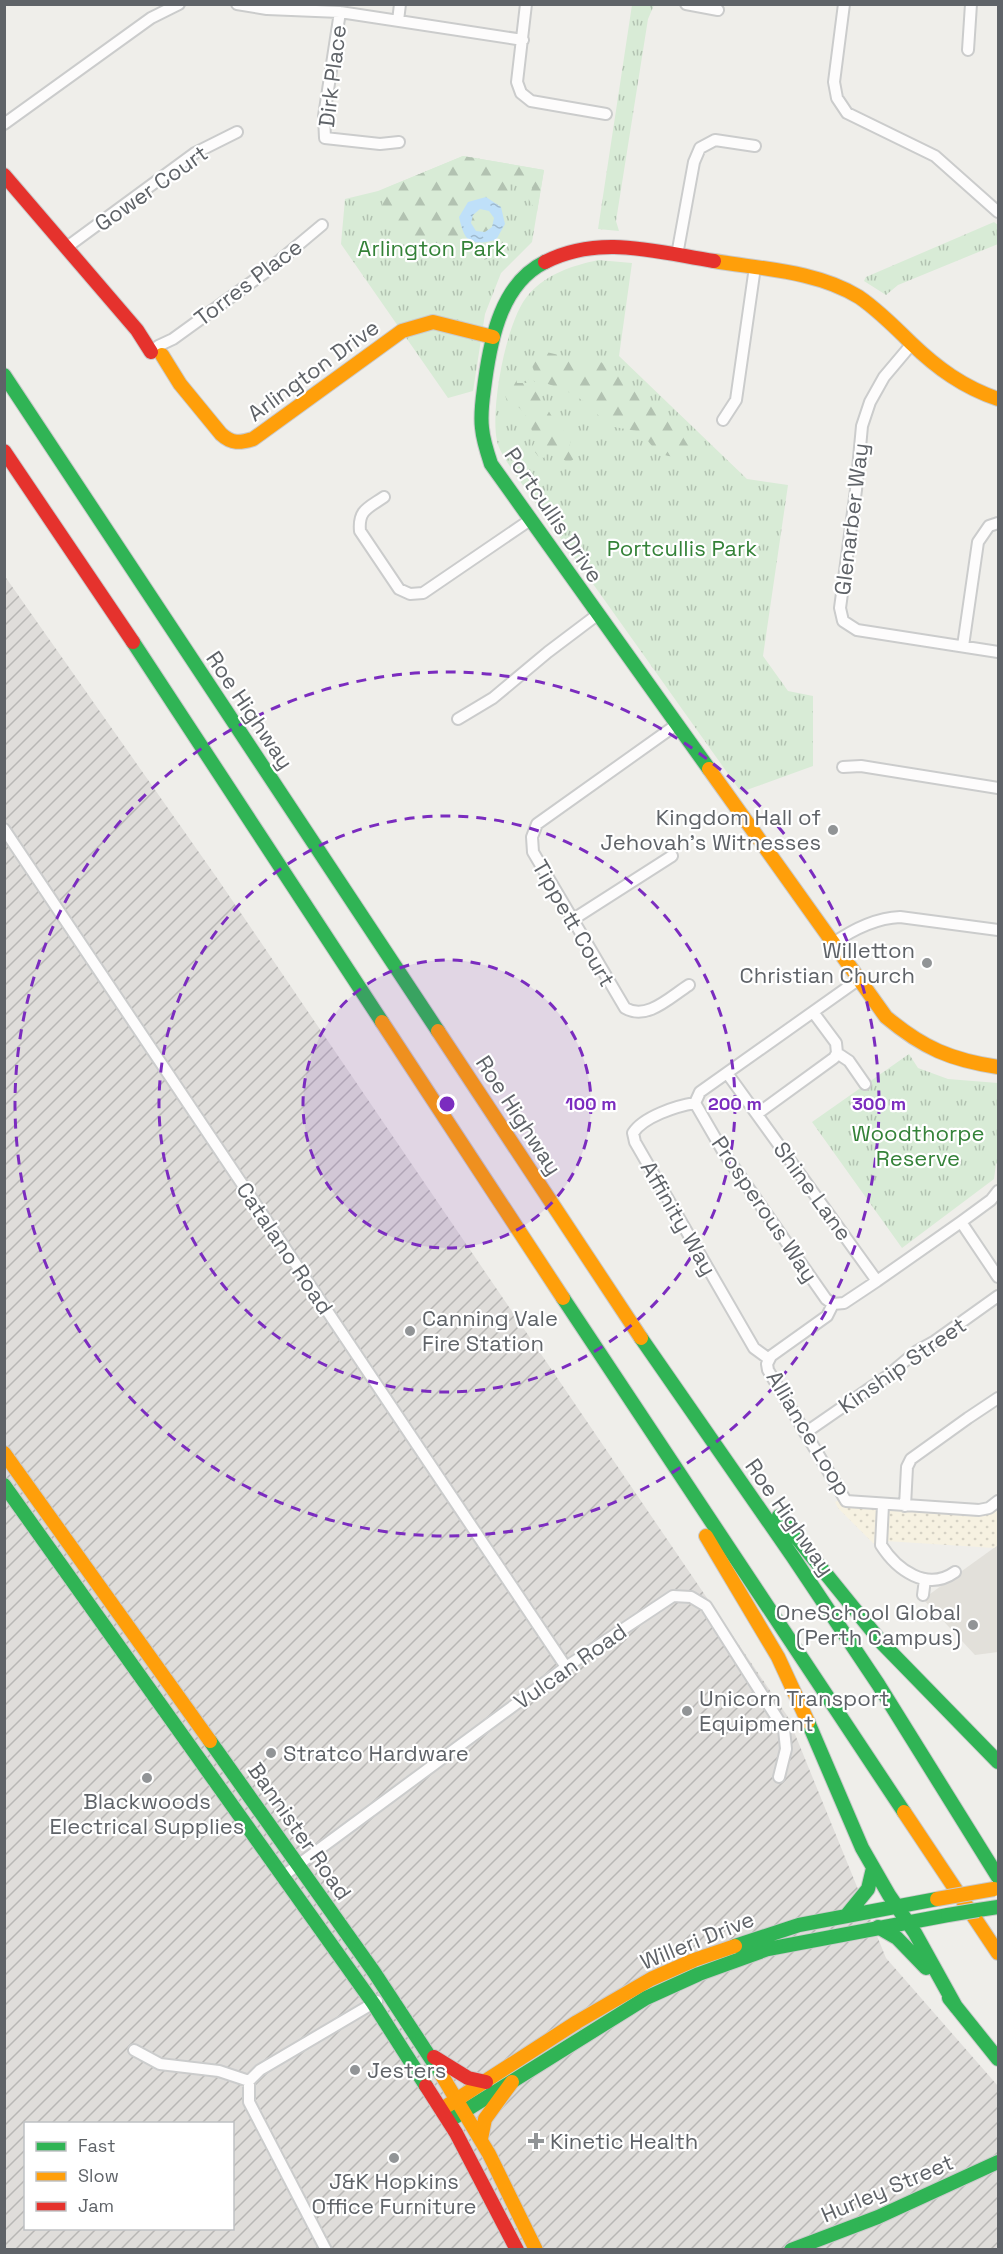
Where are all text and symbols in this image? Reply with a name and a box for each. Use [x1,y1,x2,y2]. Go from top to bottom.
street label: Dirk Place [312,23,352,129]
street label: Gower Court [89,139,213,237]
street label: Torres Place [188,232,308,332]
park label: Arlington Park [358,234,507,262]
street label: Arlington Drive [242,313,384,427]
street label: Glenarber Way [828,441,874,597]
street label: Portcullis Drive [498,442,610,588]
park label: Portcullis Park [607,534,757,562]
street label: Roe Highway [200,645,300,775]
place label: Kingdom Hall of Jehovah's Witnesses [600,803,821,856]
marker: Kingdom Hall of Jehovah's Witnesses [826,823,840,837]
street label: Tippett Court [526,855,622,991]
place label: Willetton Christian Church [740,936,915,989]
marker: Willetton Christian Church [920,956,934,970]
street label: Roe Highway [470,1050,568,1180]
text: 100 m [565,1092,617,1115]
text: 200 m [708,1092,762,1115]
text: 300 m [852,1092,906,1115]
centre of rings [437,1094,457,1114]
park label: Woodthorpe Reserve [852,1119,985,1172]
street label: Prosperous Way [706,1131,824,1287]
street label: Shine Lane [768,1136,858,1246]
street label: Affinity Way [635,1156,723,1280]
street label: Catalano Road [230,1177,340,1319]
place label: Canning Vale Fire Station [422,1304,558,1357]
street label: Kinship Street [833,1311,971,1419]
marker: Canning Vale Fire Station [403,1324,417,1338]
street label: Alliance Loop [761,1365,857,1501]
street label: Roe Highway [739,1453,841,1581]
place label: OneSchool Global (Perth Campus) [776,1598,961,1651]
street label: Vulcan Road [508,1617,632,1715]
marker: OneSchool Global (Perth Campus) [966,1618,980,1632]
place label: Unicorn Transport Equipment [699,1684,889,1737]
marker: Unicorn Transport Equipment [680,1704,694,1718]
place label: Stratco Hardware [283,1739,469,1767]
marker: Stratco Hardware [264,1746,278,1760]
street label: Bannister Road [242,1757,358,1905]
marker: Blackwoods Electrical Supplies [140,1771,154,1785]
place label: Blackwoods Electrical Supplies [50,1787,244,1840]
street label: Willeri Drive [636,1904,758,1976]
place label: Jesters [367,2056,446,2084]
marker: Jesters [348,2063,362,2077]
legend [24,2122,234,2230]
place label: Kinetic Health [550,2127,698,2155]
marker: Kinetic Health [527,2132,545,2150]
text: Fast [78,2134,115,2157]
street label: Hurley Street [817,2148,957,2228]
marker: J&K Hopkins Office Furniture [387,2151,401,2165]
text: Slow [78,2164,119,2187]
place label: J&K Hopkins Office Furniture [311,2167,477,2220]
text: Jam [78,2194,114,2217]

